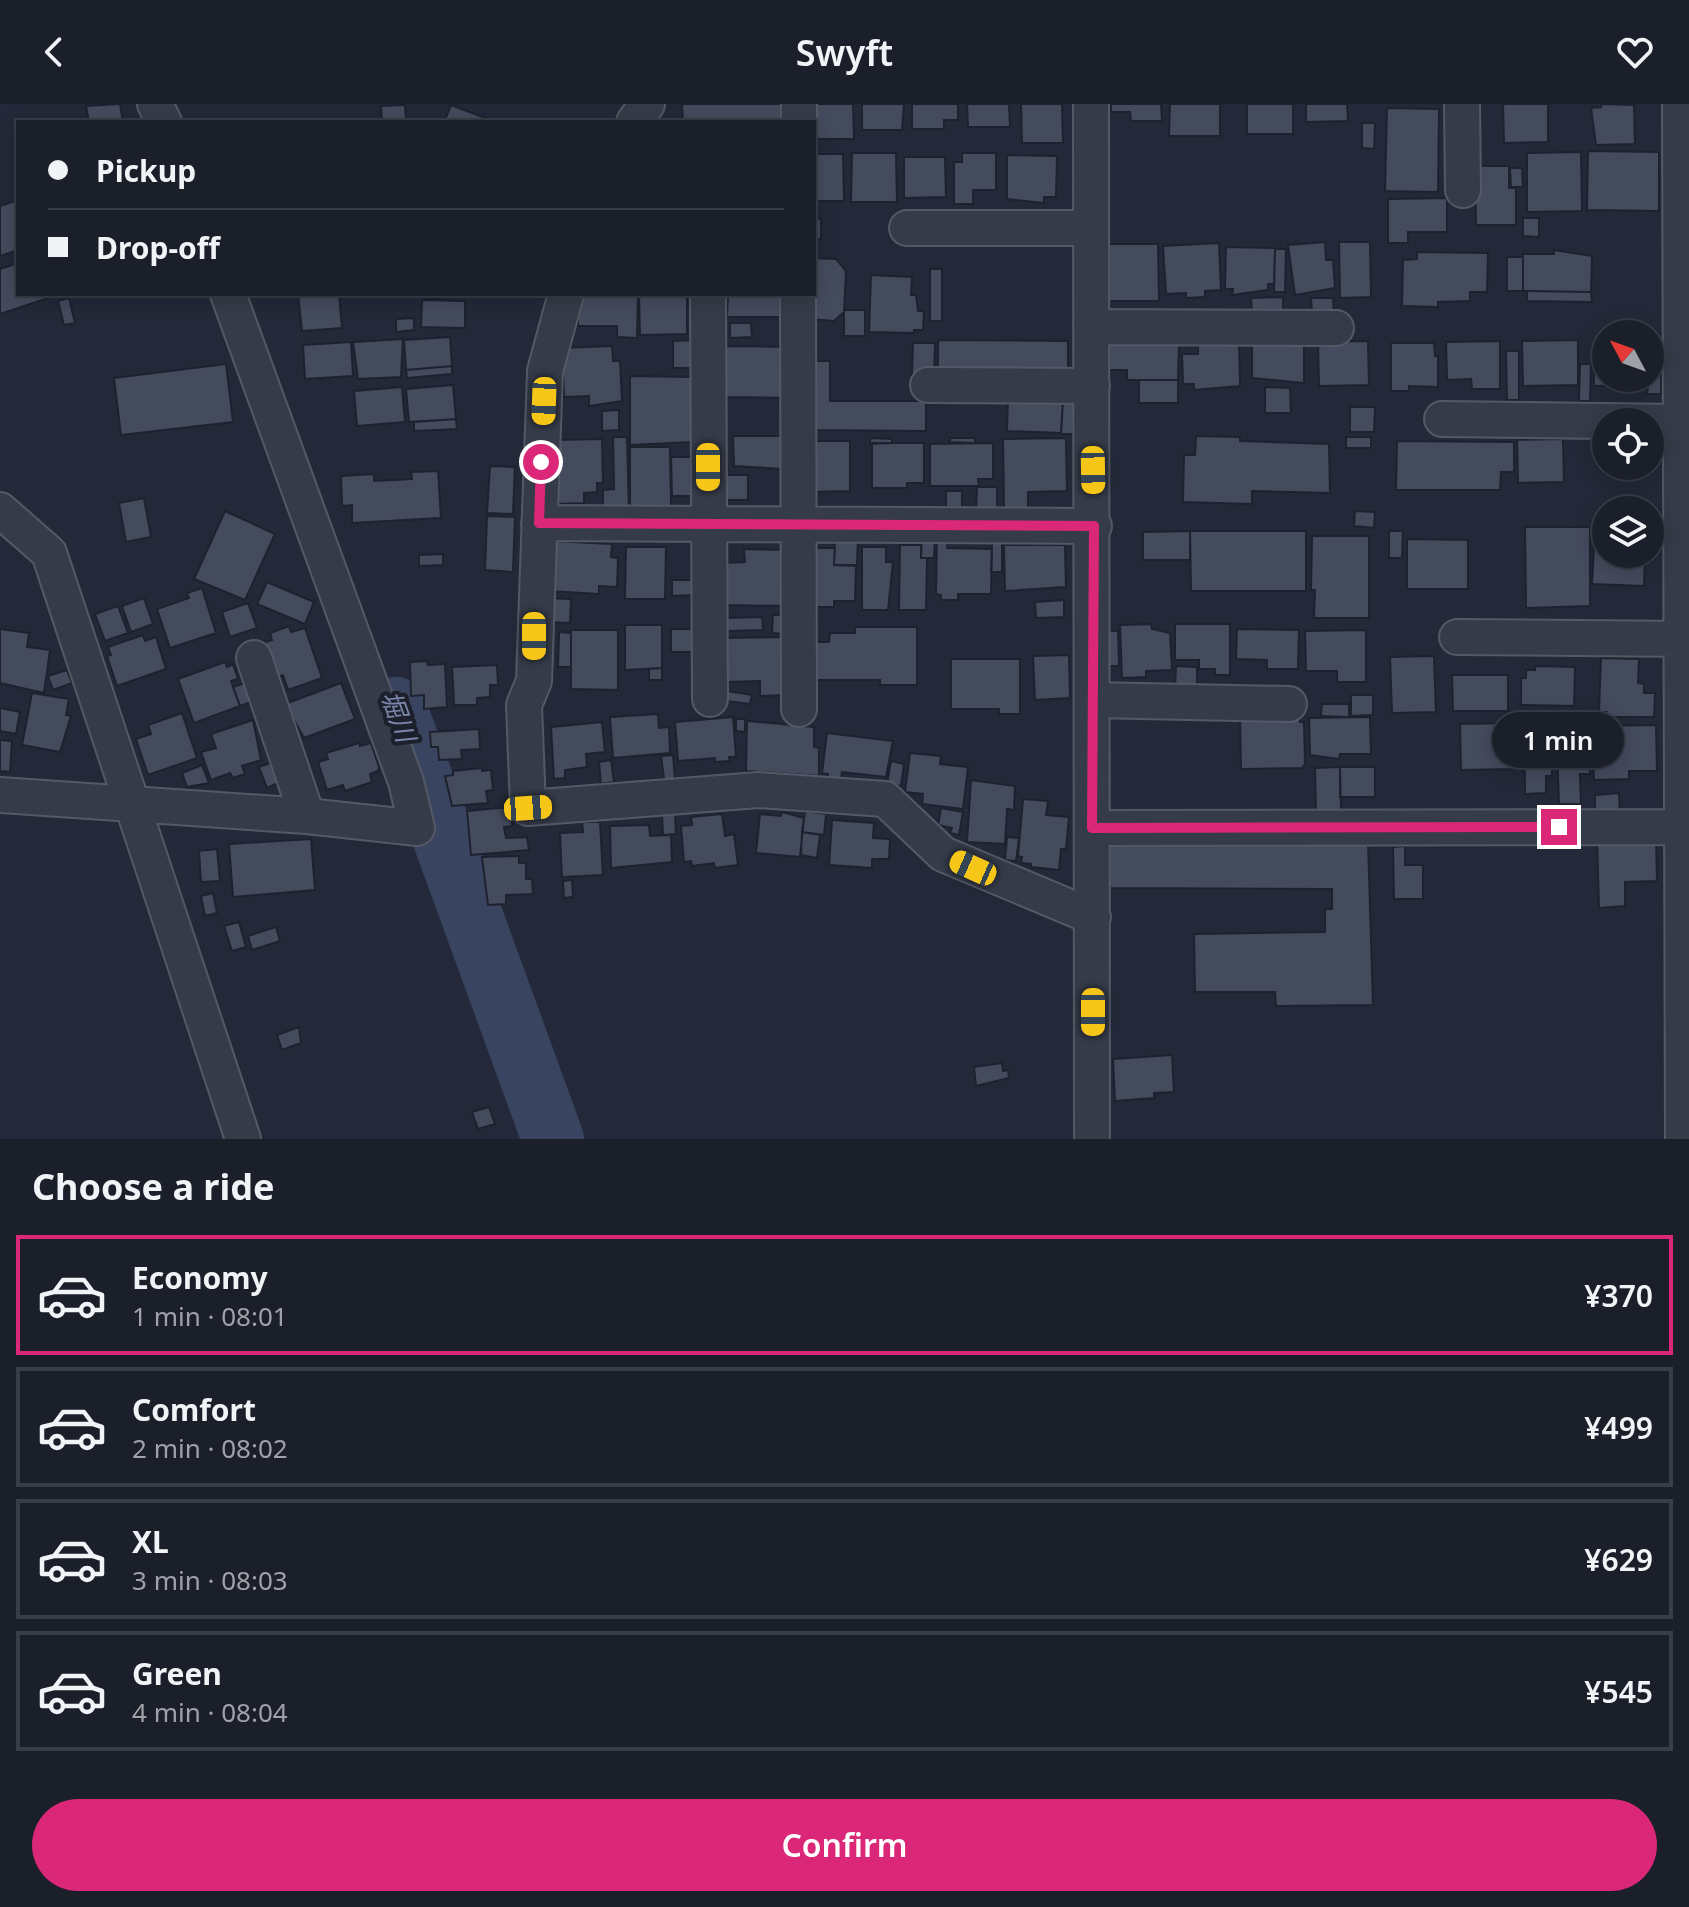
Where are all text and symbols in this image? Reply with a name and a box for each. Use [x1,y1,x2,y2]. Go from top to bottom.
text: Swyft [796,28,893,77]
icon: back [32,30,76,74]
icon: heart [1613,30,1657,74]
text: Pickup [96,150,196,191]
text: Drop-off [96,227,220,268]
north arrow [1592,320,1664,392]
map controls [1592,320,1664,568]
car [531,377,557,425]
button: locate [1592,408,1664,480]
car [696,443,720,491]
route start [523,444,559,480]
car [1081,446,1105,494]
button: layers [1592,496,1664,568]
car [522,612,546,660]
water label: 堀川 [373,685,426,749]
callout: 1 min [1493,711,1625,767]
text: 1 min [1523,722,1593,758]
car [503,794,553,822]
route end [1541,809,1577,845]
car [946,847,1000,889]
car [1081,988,1105,1036]
text: Choose a ride [32,1162,274,1211]
text: Economy [132,1257,268,1298]
icon: car [36,1259,108,1331]
text: ¥370 [1584,1275,1653,1316]
text: 1 min · 08:01 [132,1298,288,1334]
text: Comfort [132,1389,256,1430]
icon: car [36,1391,108,1463]
text: ¥499 [1584,1407,1653,1448]
text: 2 min · 08:02 [132,1430,288,1466]
text: XL [132,1521,169,1562]
icon: car [36,1523,108,1595]
text: ¥629 [1584,1539,1653,1580]
text: 3 min · 08:03 [132,1562,288,1598]
text: Green [132,1653,222,1694]
icon: car [36,1655,108,1727]
text: ¥545 [1584,1671,1653,1712]
text: 4 min · 08:04 [132,1694,288,1730]
button: Confirm [32,1799,1657,1891]

